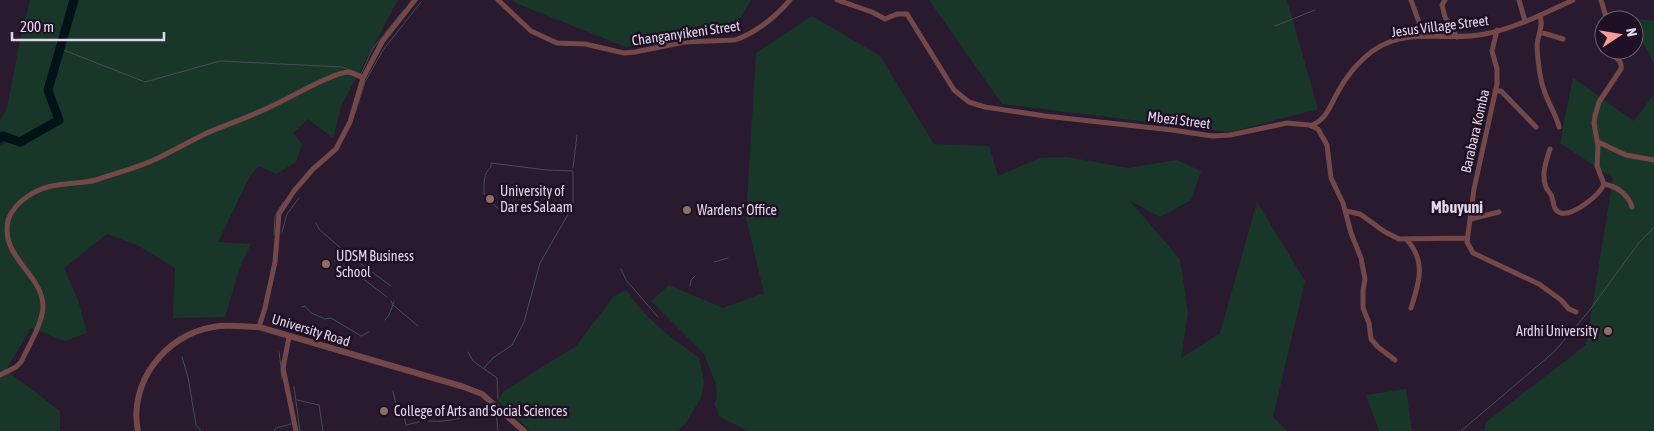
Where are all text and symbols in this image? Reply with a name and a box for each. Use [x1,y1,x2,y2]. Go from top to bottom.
scale bar [12,10,165,42]
north arrow [1594,10,1644,60]
street label: Jesus Village Street [1390,12,1490,40]
street label: Changanyikeni Street [631,17,741,49]
text: 200 m [20,18,54,35]
text: N [1623,27,1640,38]
street label: Barabara Komba [1458,88,1492,174]
street label: Mbezi Street [1147,108,1211,132]
place label: University of Dar es Salaam [500,183,573,215]
marker: University of Dar es Salaam [484,193,496,205]
district label: Mbuyuni [1431,198,1483,216]
place label: Wardens' Office [697,202,777,218]
marker: Wardens' Office [681,204,693,216]
place label: UDSM Business School [336,248,414,280]
marker: UDSM Business School [320,258,332,270]
street label: University Road [270,311,352,349]
place label: Ardhi University [1516,323,1598,339]
marker: Ardhi University [1602,325,1614,337]
place label: College of Arts and Social Sciences [394,403,567,419]
marker: College of Arts and Social Sciences [378,405,390,417]

